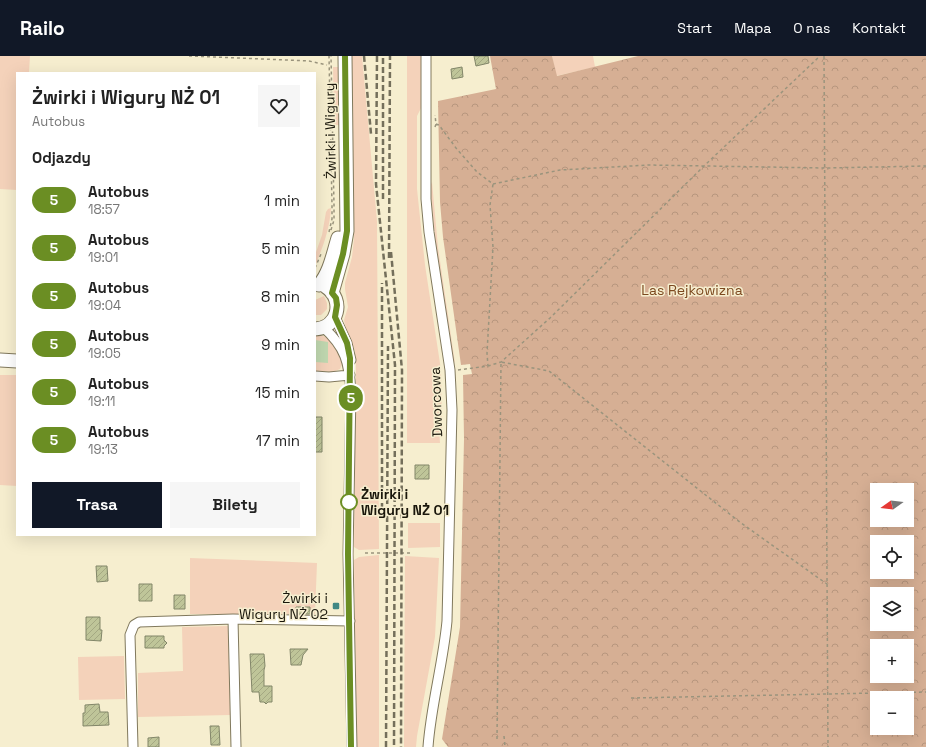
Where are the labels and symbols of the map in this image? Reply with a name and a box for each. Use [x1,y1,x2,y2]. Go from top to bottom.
street label: Żwirki i Wigury [320,83,340,179]
park label: Las Rejkowizna [641,281,743,299]
street label: Dworcowa [426,367,446,437]
line badge: 5 [338,385,364,411]
north arrow [870,483,914,527]
place label: Żwirki i Wigury NŻ 01 [361,485,449,519]
marker: Żwirki i Wigury NŻ 01 [340,493,358,511]
place label: Żwirki i Wigury NŻ 02 [239,589,328,623]
marker: Żwirki i Wigury NŻ 02 [331,601,341,611]

